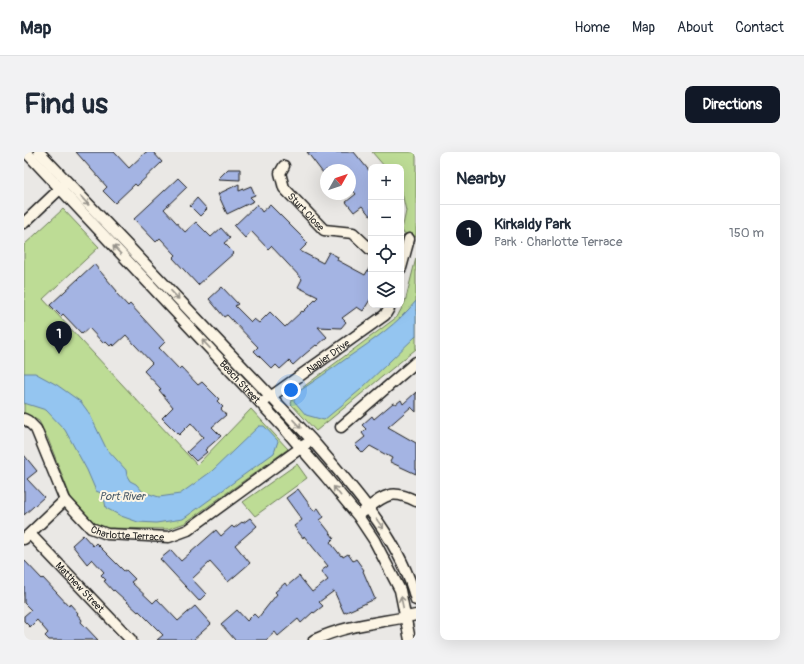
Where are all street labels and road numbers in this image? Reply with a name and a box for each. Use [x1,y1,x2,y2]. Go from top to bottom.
street label: Sturt Close [285,191,327,234]
street label: Napier Drive [305,337,352,376]
street label: Beach Street [217,358,263,407]
street label: Charlotte Terrace [89,523,164,544]
street label: Matthew Street [53,560,107,616]

